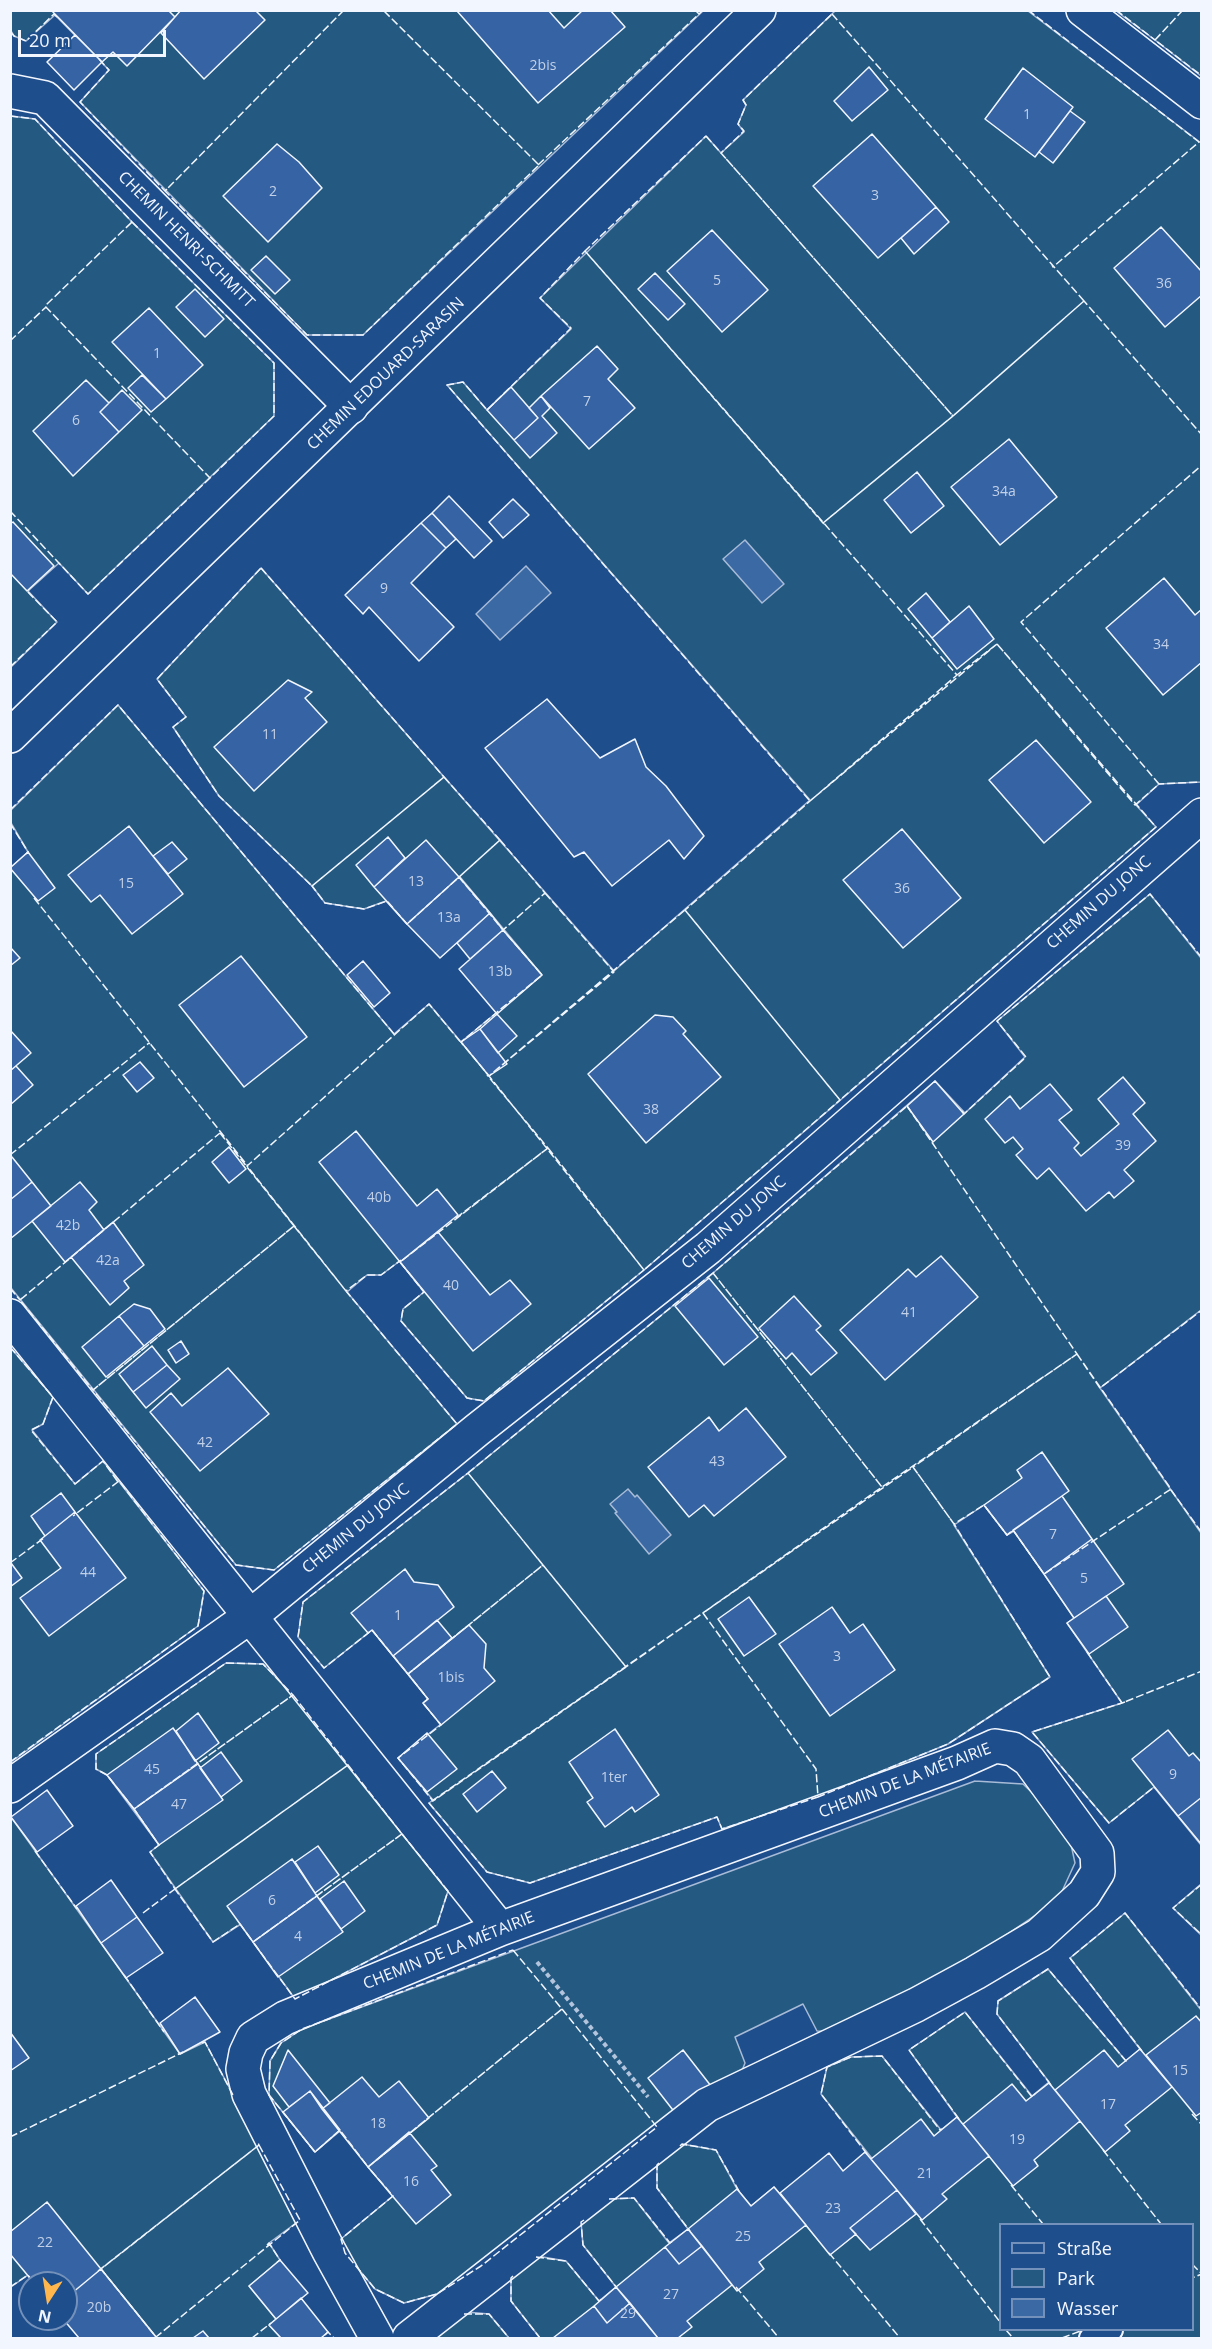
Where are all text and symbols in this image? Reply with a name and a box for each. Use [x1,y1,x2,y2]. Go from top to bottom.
scale bar [21,18,170,56]
text: 20 m [29,28,71,52]
house number: 2bis [530,58,556,74]
house number: 1 [1023,107,1031,123]
street label: CHEMIN HENRI-SCHMITT [114,168,258,312]
house number: 2 [269,184,277,200]
house number: 3 [871,188,879,204]
house number: 5 [713,273,721,289]
house number: 36 [1156,276,1172,292]
street label: CHEMIN EDOUARD-SARASIN [303,294,469,454]
house number: 1 [153,346,161,362]
house number: 7 [583,394,591,410]
house number: 6 [72,413,80,429]
house number: 34a [992,484,1016,500]
house number: 9 [380,581,388,597]
house number: 34 [1153,637,1169,653]
house number: 11 [262,727,278,743]
street label: CHEMIN DU JONC [1043,852,1155,954]
house number: 13 [408,874,424,890]
house number: 15 [118,876,134,892]
house number: 36 [894,881,910,897]
house number: 13a [437,910,461,926]
house number: 13b [488,964,512,980]
house number: 38 [643,1102,659,1118]
house number: 39 [1115,1138,1131,1154]
street label: CHEMIN DU JONC [678,1172,790,1274]
house number: 40b [367,1190,391,1206]
house number: 42b [56,1218,80,1234]
house number: 42a [96,1253,120,1269]
house number: 40 [443,1278,459,1294]
house number: 41 [901,1305,917,1321]
house number: 42 [197,1435,213,1451]
house number: 43 [709,1454,725,1470]
street label: CHEMIN DU JONC [299,1480,413,1578]
house number: 7 [1049,1527,1057,1543]
house number: 44 [80,1565,96,1581]
house number: 5 [1080,1571,1088,1587]
house number: 1 [394,1608,402,1624]
house number: 3 [833,1649,841,1665]
house number: 1bis [438,1670,464,1686]
street label: CHEMIN DE LA MÉTAIRIE [816,1739,994,1823]
house number: 45 [144,1762,160,1778]
house number: 9 [1169,1767,1177,1783]
house number: 1ter [601,1770,627,1786]
house number: 47 [171,1797,187,1813]
house number: 6 [268,1893,276,1909]
street label: CHEMIN DE LA MÉTAIRIE [361,1908,537,1994]
house number: 4 [294,1929,302,1945]
house number: 15 [1172,2063,1188,2079]
house number: 17 [1100,2097,1116,2113]
house number: 18 [370,2116,386,2132]
house number: 19 [1009,2132,1025,2148]
house number: 21 [917,2166,933,2182]
house number: 16 [403,2174,419,2190]
house number: 23 [825,2201,841,2217]
legend [999,2223,1194,2331]
house number: 25 [735,2229,751,2245]
house number: 22 [37,2235,53,2251]
text: Straße [1057,2236,1112,2260]
text: Park [1057,2266,1095,2290]
north arrow [18,2271,78,2331]
house number: 27 [663,2287,679,2303]
text: Wasser [1057,2296,1118,2320]
house number: 20b [87,2300,111,2316]
text: N [36,2305,53,2329]
house number: 29 [620,2306,636,2322]

